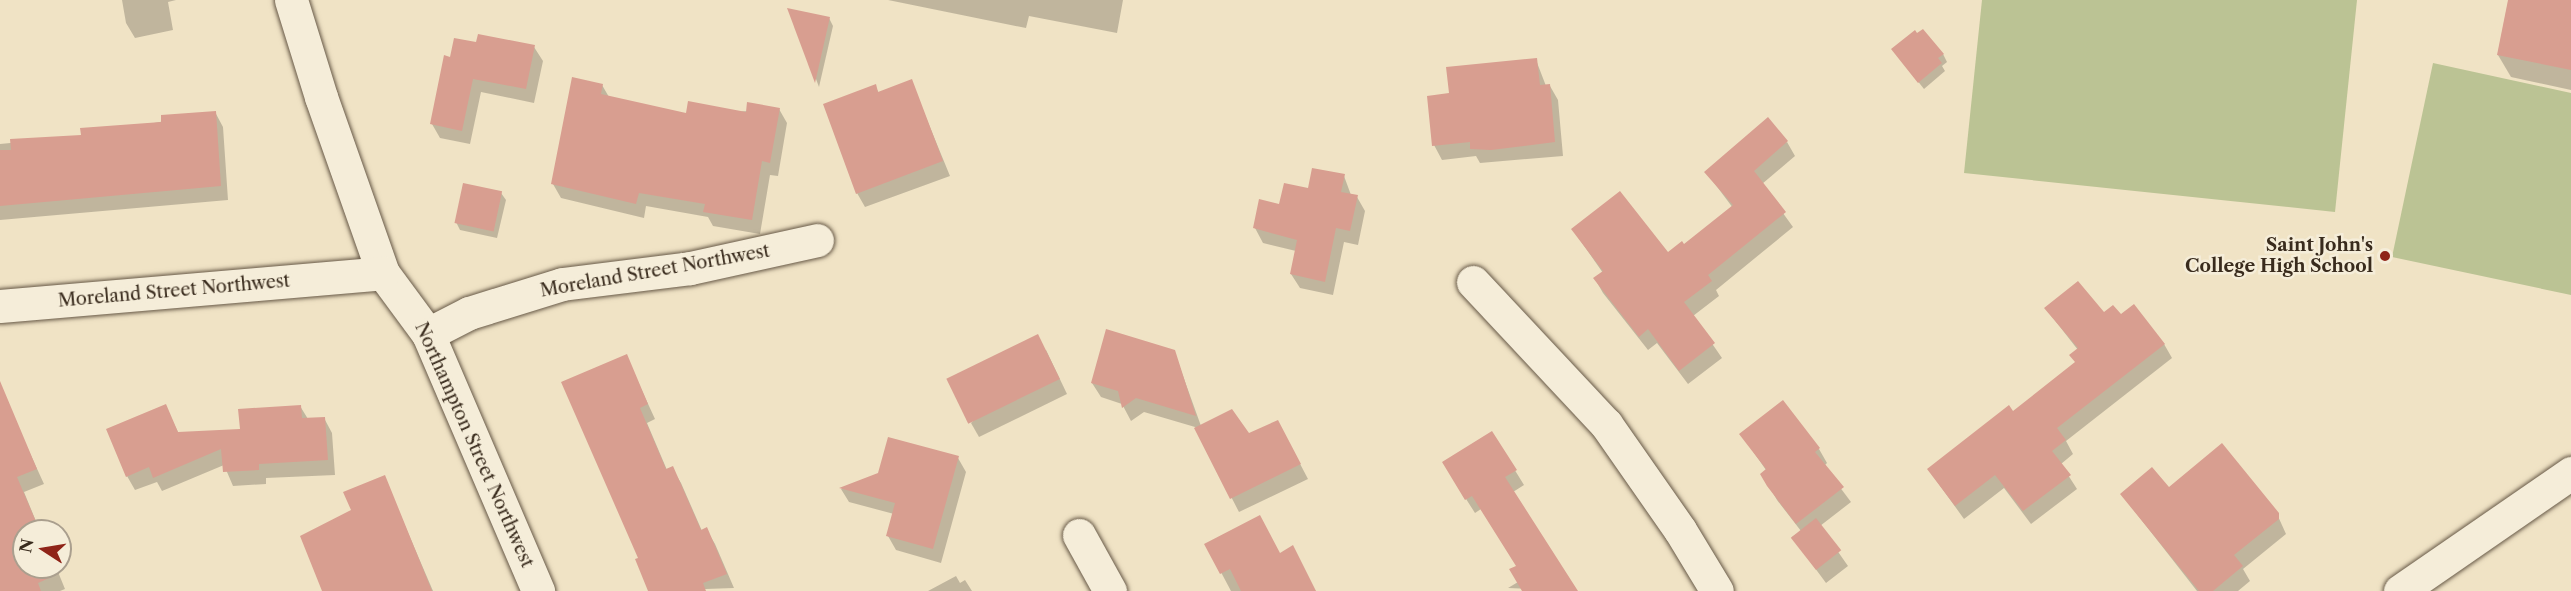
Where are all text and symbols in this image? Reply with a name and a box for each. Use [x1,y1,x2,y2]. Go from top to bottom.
place label: Saint John's College High School [2185,235,2373,278]
street label: Moreland Street Northwest [539,240,771,302]
marker: Saint John's College High School [2378,249,2392,263]
street label: Moreland Street Northwest [57,270,291,312]
street label: Northampton Street Northwest [410,319,538,571]
north arrow [12,519,72,579]
text: N [15,537,38,555]

